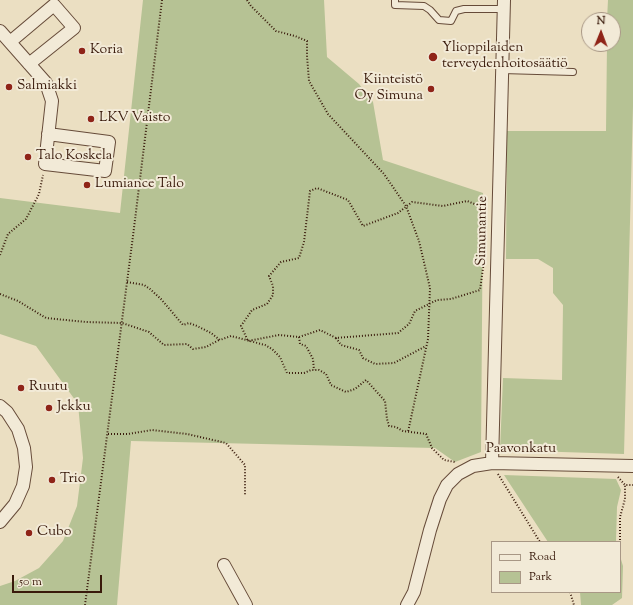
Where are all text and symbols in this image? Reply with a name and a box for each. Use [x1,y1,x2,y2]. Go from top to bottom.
north arrow [581,12,621,52]
text: N [597,13,606,29]
place label: Ylioppilaiden terveydenhoitosäätiö [442,41,568,74]
place label: Koria [90,43,123,59]
marker: Koria [77,46,87,56]
marker: Ylioppilaiden terveydenhoitosäätiö [427,51,439,63]
place label: Kiinteistö Oy Simuna [355,73,423,106]
place label: Salmiakki [17,79,77,95]
marker: Salmiakki [4,82,14,92]
marker: Kiinteistö Oy Simuna [426,84,436,94]
place label: LKV Vaisto [99,111,170,127]
marker: LKV Vaisto [86,114,96,124]
place label: Talo Koskela [36,149,112,165]
marker: Talo Koskela [23,152,33,162]
place label: Lumiance Talo [95,177,184,193]
marker: Lumiance Talo [82,180,92,190]
street label: Simunantie [474,196,492,266]
place label: Ruutu [29,380,68,396]
marker: Ruutu [16,383,26,393]
place label: Jekku [57,400,91,416]
marker: Jekku [44,403,54,413]
street label: Paavonkatu [486,442,556,458]
place label: Trio [60,472,85,488]
marker: Trio [47,475,57,485]
place label: Cubo [37,525,71,541]
marker: Cubo [24,528,34,538]
legend [491,541,621,593]
text: Road [529,548,556,566]
scale bar [14,567,104,593]
text: Park [529,568,552,586]
text: 50 m [19,573,42,591]

